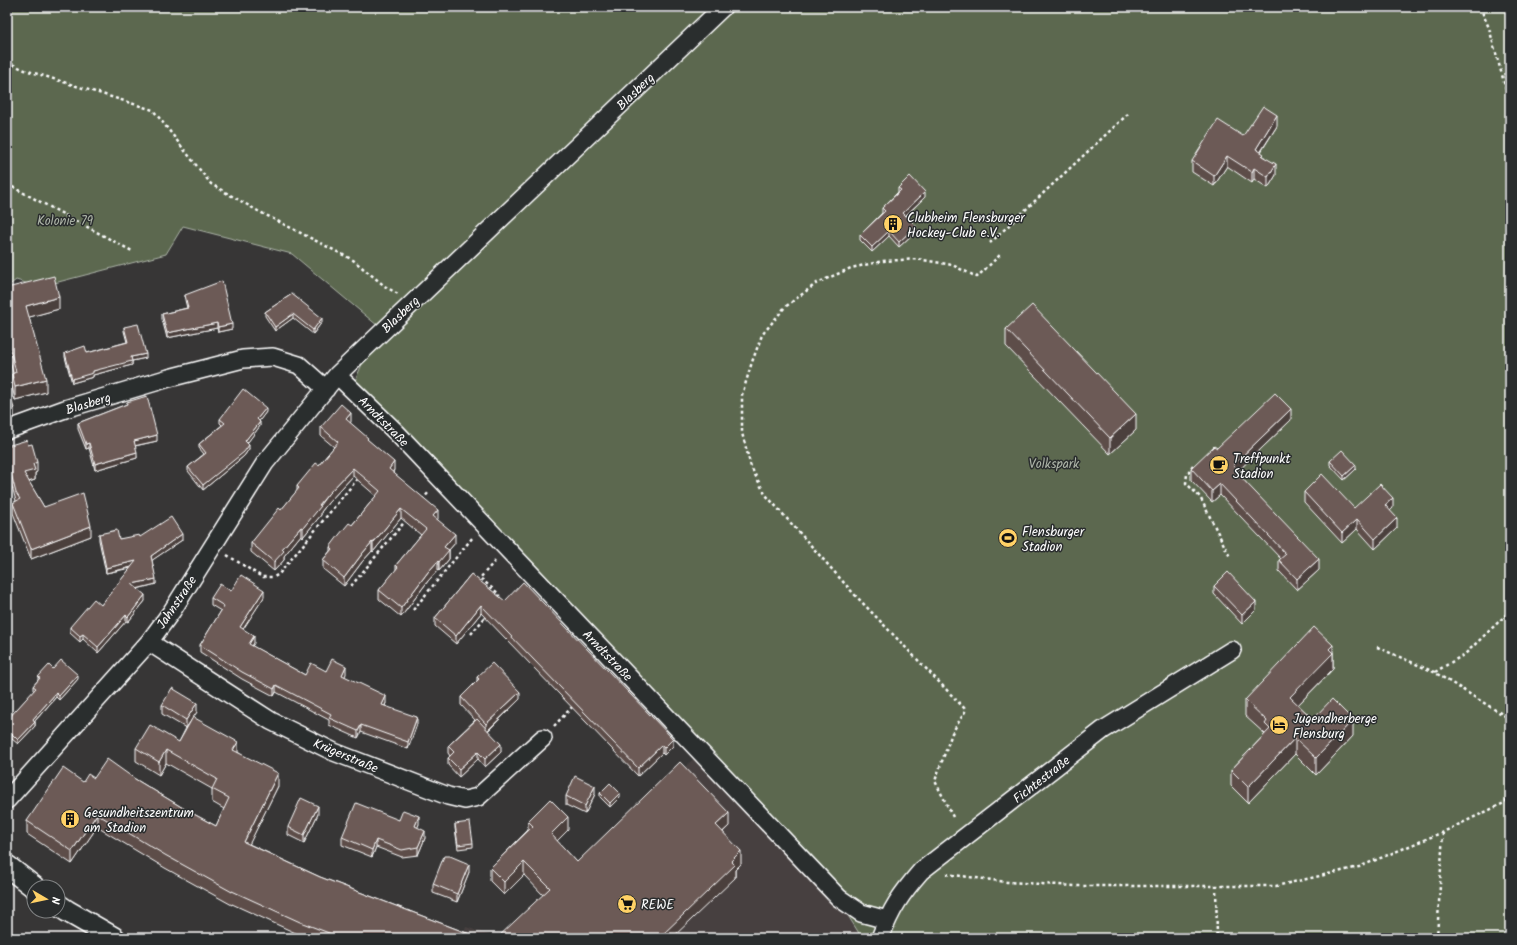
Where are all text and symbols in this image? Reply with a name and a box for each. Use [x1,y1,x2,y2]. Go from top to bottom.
street label: Blasberg [612,68,660,116]
place label: Clubheim Flensburger Hockey-Club e.V. [907,208,1025,244]
park label: Kolonie 79 [37,211,94,232]
building icon: Clubheim Flensburger Hockey-Club e.V. [882,213,904,235]
street label: Blasberg [377,291,425,339]
street label: Blasberg [63,388,114,421]
street label: Arndtstraße [353,392,413,453]
place label: Treffpunkt Stadion [1233,449,1291,485]
park label: Volkspark [1029,454,1080,475]
cafe icon: Treffpunkt Stadion [1208,454,1230,476]
place label: Flensburger Stadion [1022,522,1085,558]
sports icon: Flensburger Stadion [997,527,1019,549]
street label: Jahnstraße [152,572,203,634]
street label: Arndtstraße [577,625,637,687]
place label: Jugendherberge Flensburg [1293,709,1377,745]
hotel icon: Jugendherberge Flensburg [1268,714,1290,736]
street label: Krügerstraße [310,733,381,780]
street label: Fichtestraße [1009,751,1075,809]
place label: Gesundheitszentrum am Stadion [84,803,194,839]
building icon: Gesundheitszentrum am Stadion [59,808,81,830]
north arrow [26,879,66,919]
supermarket icon: REWE [616,893,638,915]
place label: REWE [641,895,674,916]
text: N [45,896,64,905]

